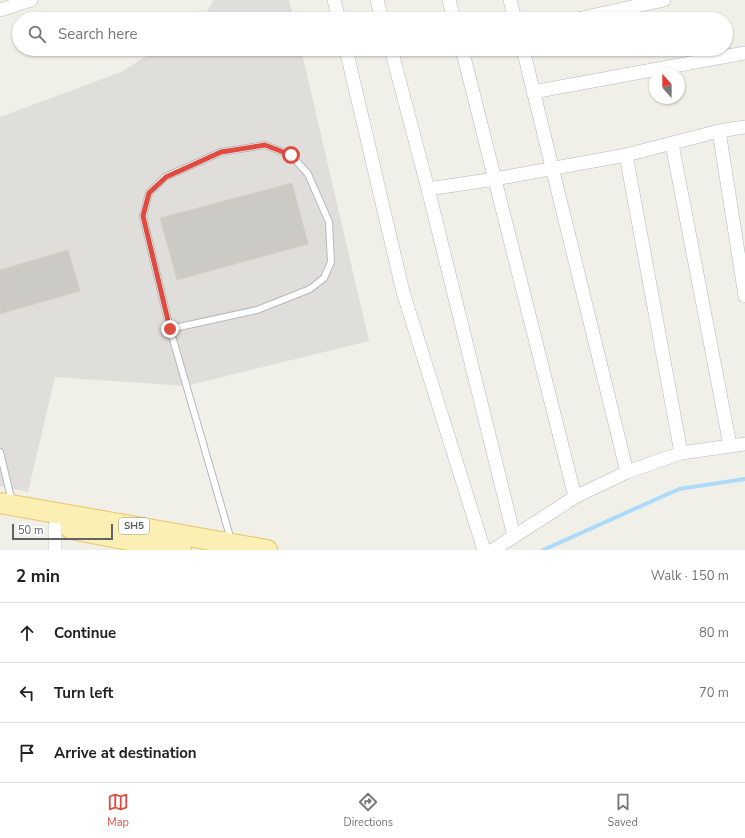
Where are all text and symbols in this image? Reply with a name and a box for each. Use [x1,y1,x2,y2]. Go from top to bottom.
search box [12,12,733,56]
icon: search [26,23,48,45]
text: Search here [58,24,138,44]
north arrow [649,68,685,104]
route start [282,146,300,164]
route end [161,320,179,338]
road number: SH5 [119,518,149,534]
scale bar [12,522,113,541]
text: 50 m [18,523,43,538]
text: 2 min [16,565,60,588]
text: Walk · 150 m [651,567,729,585]
icon: ahead [16,622,38,644]
text: Continue [54,623,116,643]
text: 80 m [699,624,729,642]
icon: left [16,682,38,704]
text: Turn left [54,683,113,703]
text: 70 m [699,684,729,702]
icon: arrive [16,742,38,764]
text: Arrive at destination [54,743,197,763]
tab: Map [107,791,129,830]
tab: Directions [343,791,393,830]
tab: Saved [607,791,638,830]

